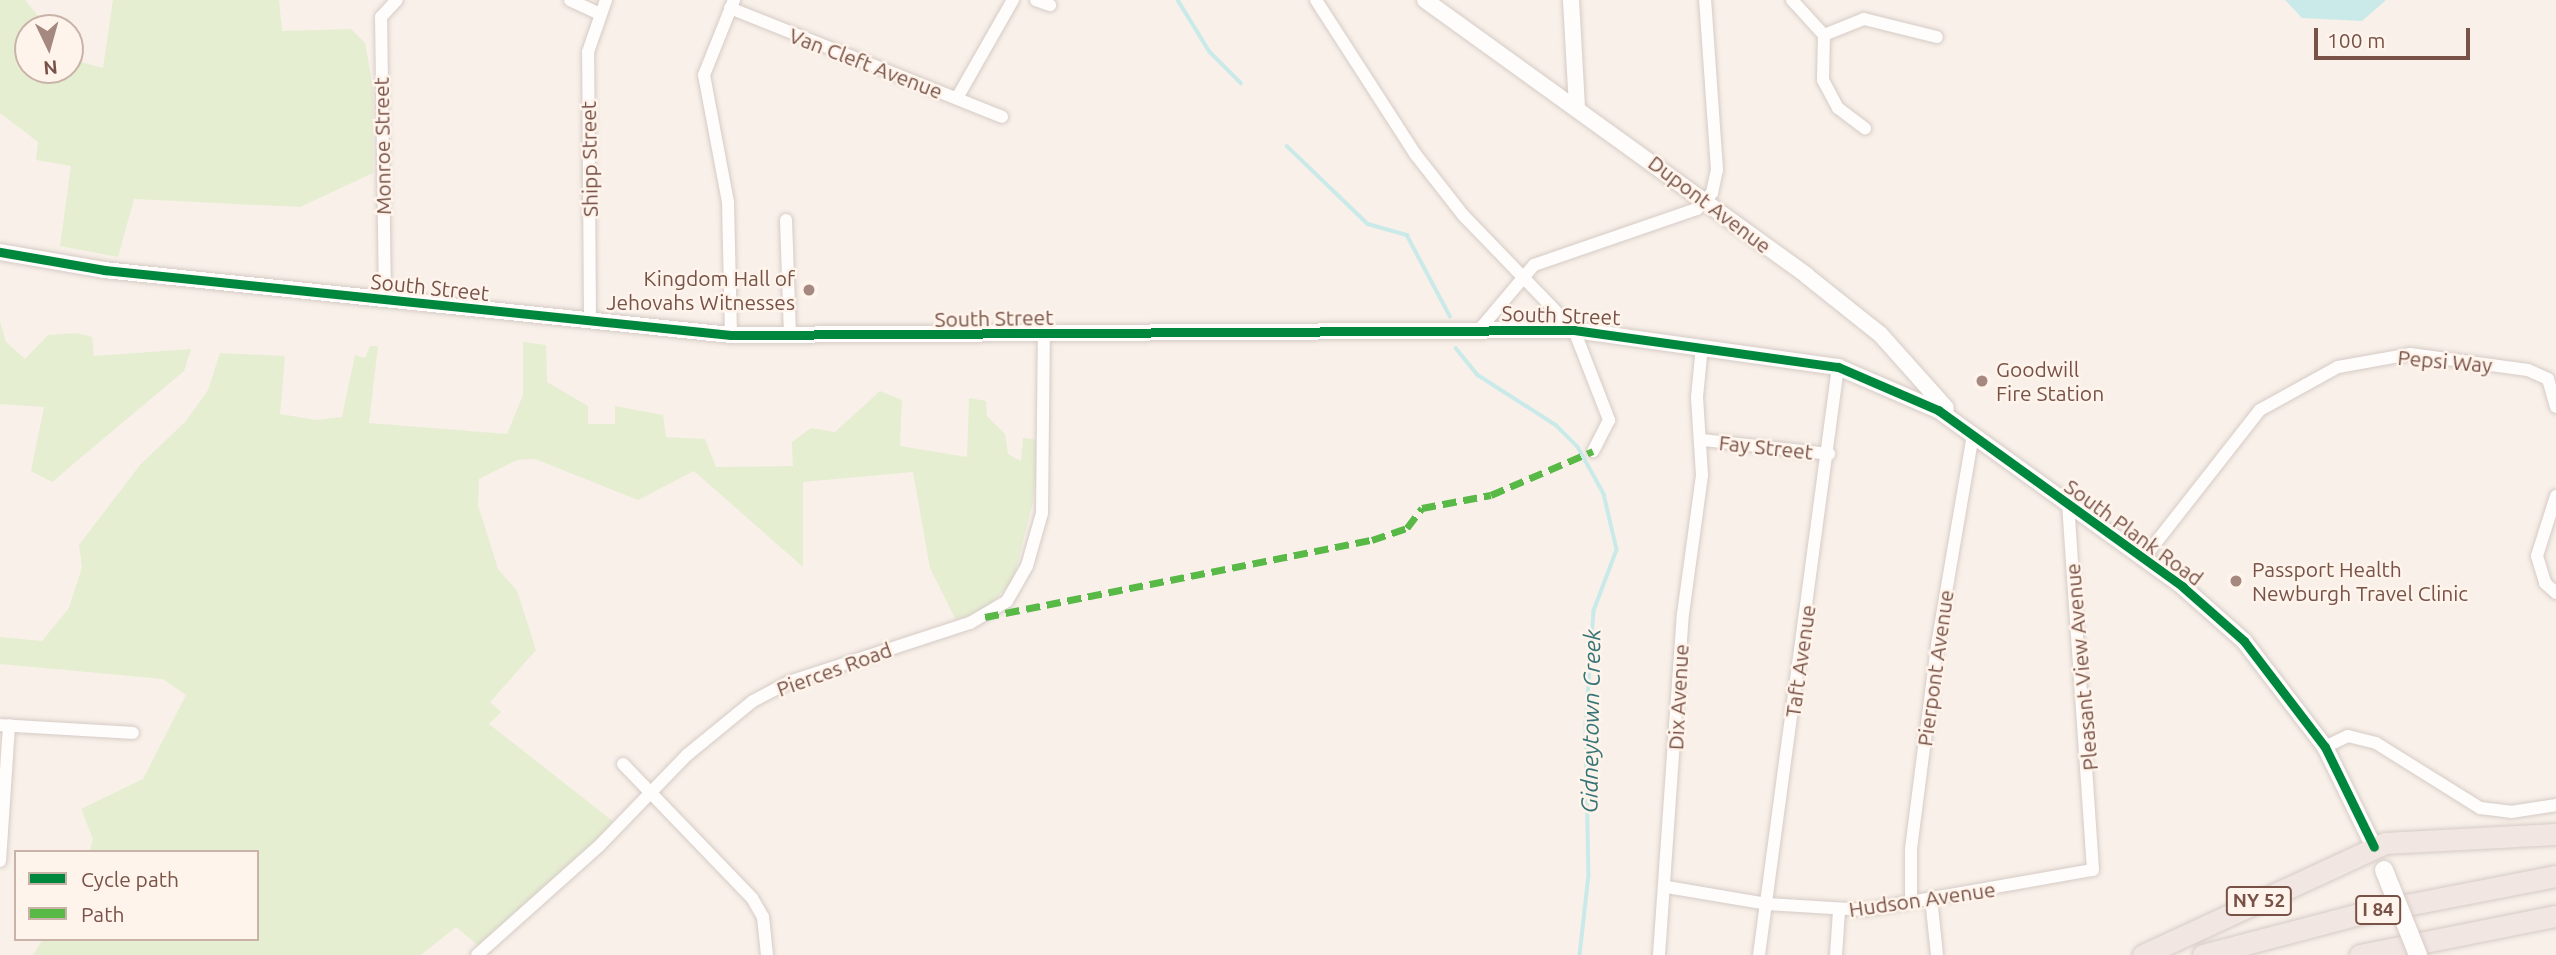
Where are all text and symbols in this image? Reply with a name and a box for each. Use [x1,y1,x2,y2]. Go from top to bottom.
north arrow [14,14,84,84]
scale bar [2318,14,2474,58]
street label: Van Cleft Avenue [786,22,946,104]
text: 100 m [2327,28,2385,52]
text: N [43,56,59,80]
street label: Monroe Street [368,77,396,215]
street label: Shipp Street [575,101,603,217]
street label: Dupont Avenue [1644,150,1776,258]
place label: Kingdom Hall of Jehovahs Witnesses [606,265,795,315]
street label: South Street [370,268,490,306]
marker: Kingdom Hall of Jehovahs Witnesses [801,282,817,298]
street label: South Street [1501,300,1621,330]
street label: South Street [934,304,1054,332]
street label: Pepsi Way [2397,344,2493,378]
place label: Goodwill Fire Station [1996,356,2104,406]
marker: Goodwill Fire Station [1974,373,1990,389]
street label: Fay Street [1718,430,1814,464]
street label: South Plank Road [2060,473,2208,591]
place label: Passport Health Newburgh Travel Clinic [2252,556,2468,606]
street label: Pleasant View Avenue [2059,562,2103,772]
marker: Passport Health Newburgh Travel Clinic [2226,571,2246,591]
street label: Pierpont Avenue [1912,588,1958,748]
street label: Taft Avenue [1780,603,1820,719]
water label: Gidneytown Creek [1576,629,1606,813]
street label: Pierces Road [773,636,895,702]
street label: Dix Avenue [1663,643,1693,751]
legend [14,850,259,941]
text: Cycle path [81,867,179,891]
street label: Hudson Avenue [1847,876,1997,922]
road number: NY 52 [2226,886,2292,917]
road number: I 84 [2354,894,2402,926]
text: Path [81,902,124,926]

